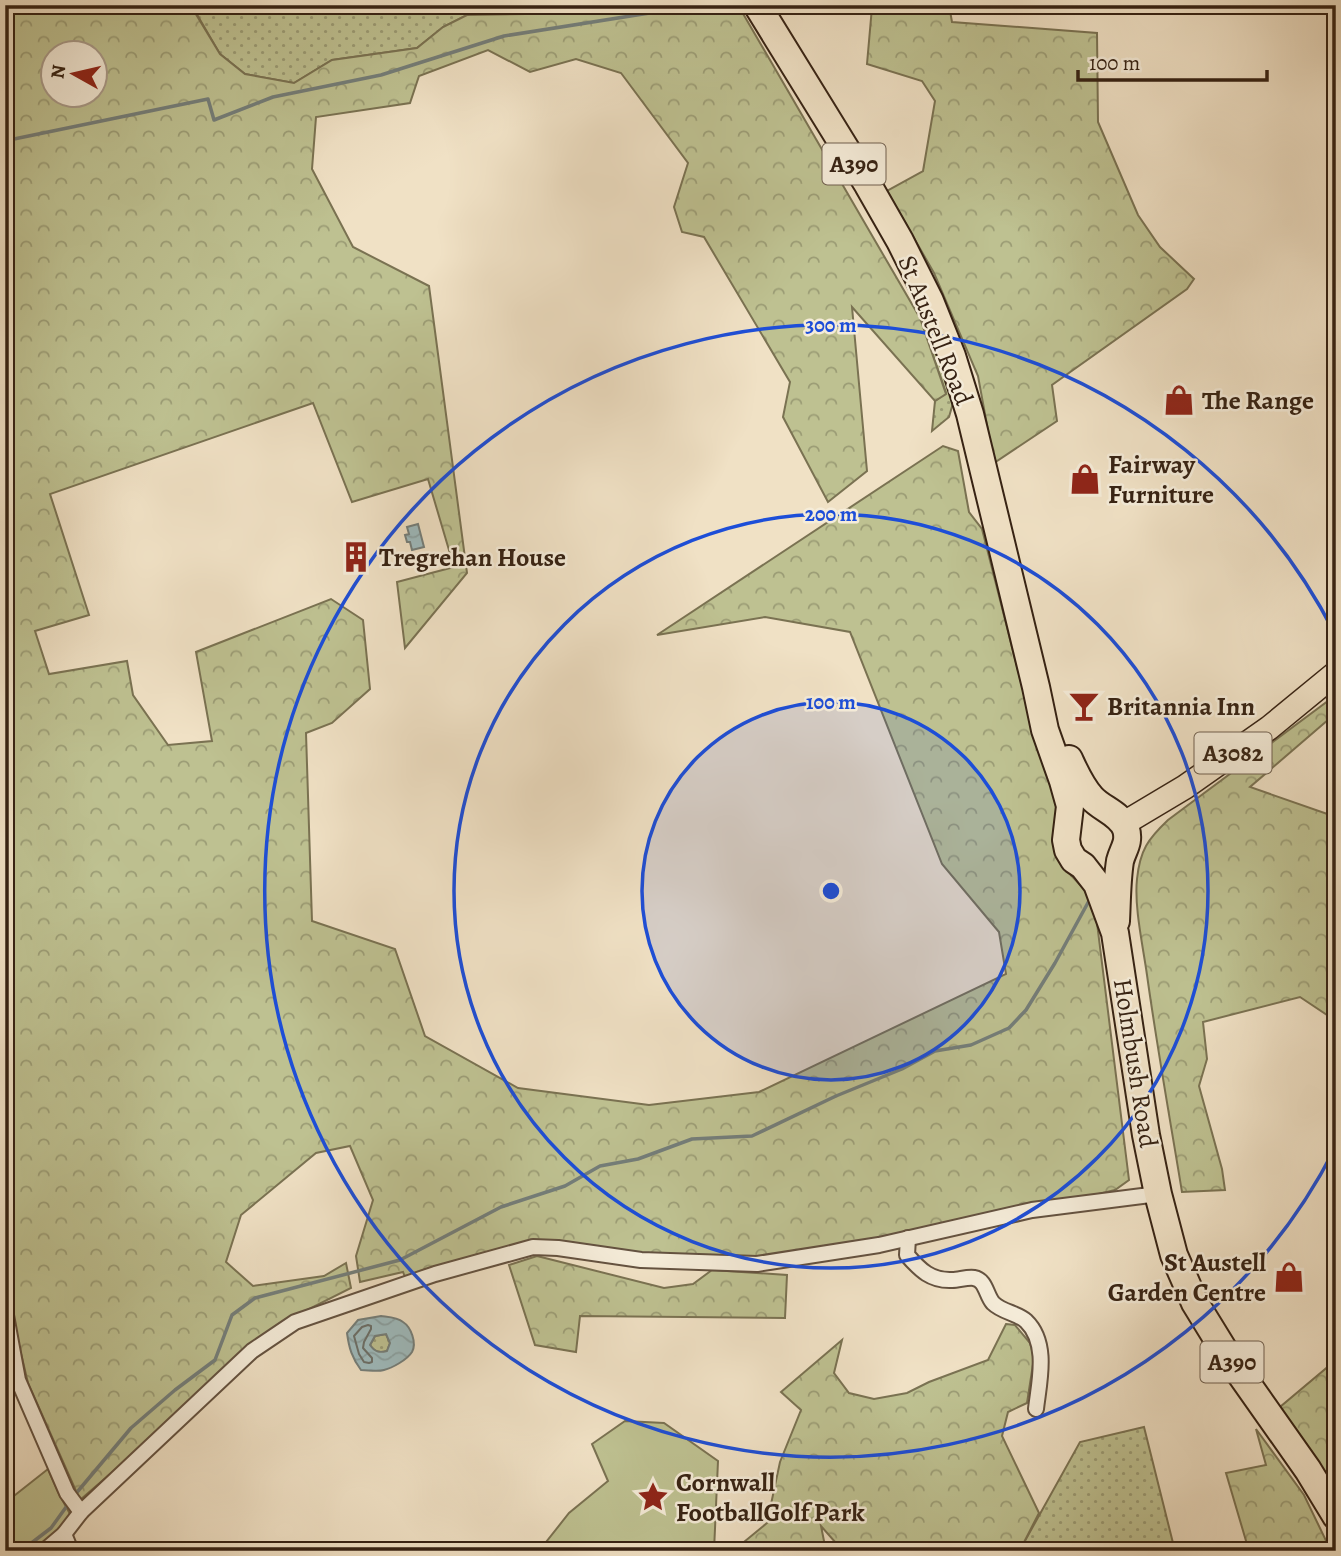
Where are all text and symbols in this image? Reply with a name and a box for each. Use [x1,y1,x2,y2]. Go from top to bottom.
north arrow [38,38,108,108]
scale bar [1078,38,1268,82]
text: 100 m [1089,49,1140,77]
text: N [44,63,72,80]
road number: A390 [822,144,886,184]
street label: St Austell Road [890,250,982,410]
text: 300 m [805,311,857,339]
shop icon: The Range [1162,383,1196,417]
place label: The Range [1202,383,1314,418]
place label: Fairway Furniture [1108,447,1214,512]
shop icon: Fairway Furniture [1068,462,1102,496]
text: 200 m [805,500,858,528]
building icon: Tregrehan House [339,540,373,574]
place label: Tregrehan House [379,540,566,575]
text: 100 m [806,688,856,716]
bar icon: Britannia Inn [1067,689,1101,723]
place label: Britannia Inn [1107,689,1255,724]
road number: A3082 [1194,732,1272,774]
centre of rings [819,879,843,903]
street label: Holmbush Road [1105,976,1166,1150]
place label: St Austell Garden Centre [1108,1245,1266,1310]
shop icon: St Austell Garden Centre [1272,1260,1306,1294]
road number: A390 [1200,1342,1264,1382]
place label: Cornwall FootballGolf Park [676,1465,865,1530]
place icon: Cornwall FootballGolf Park [636,1480,670,1514]

